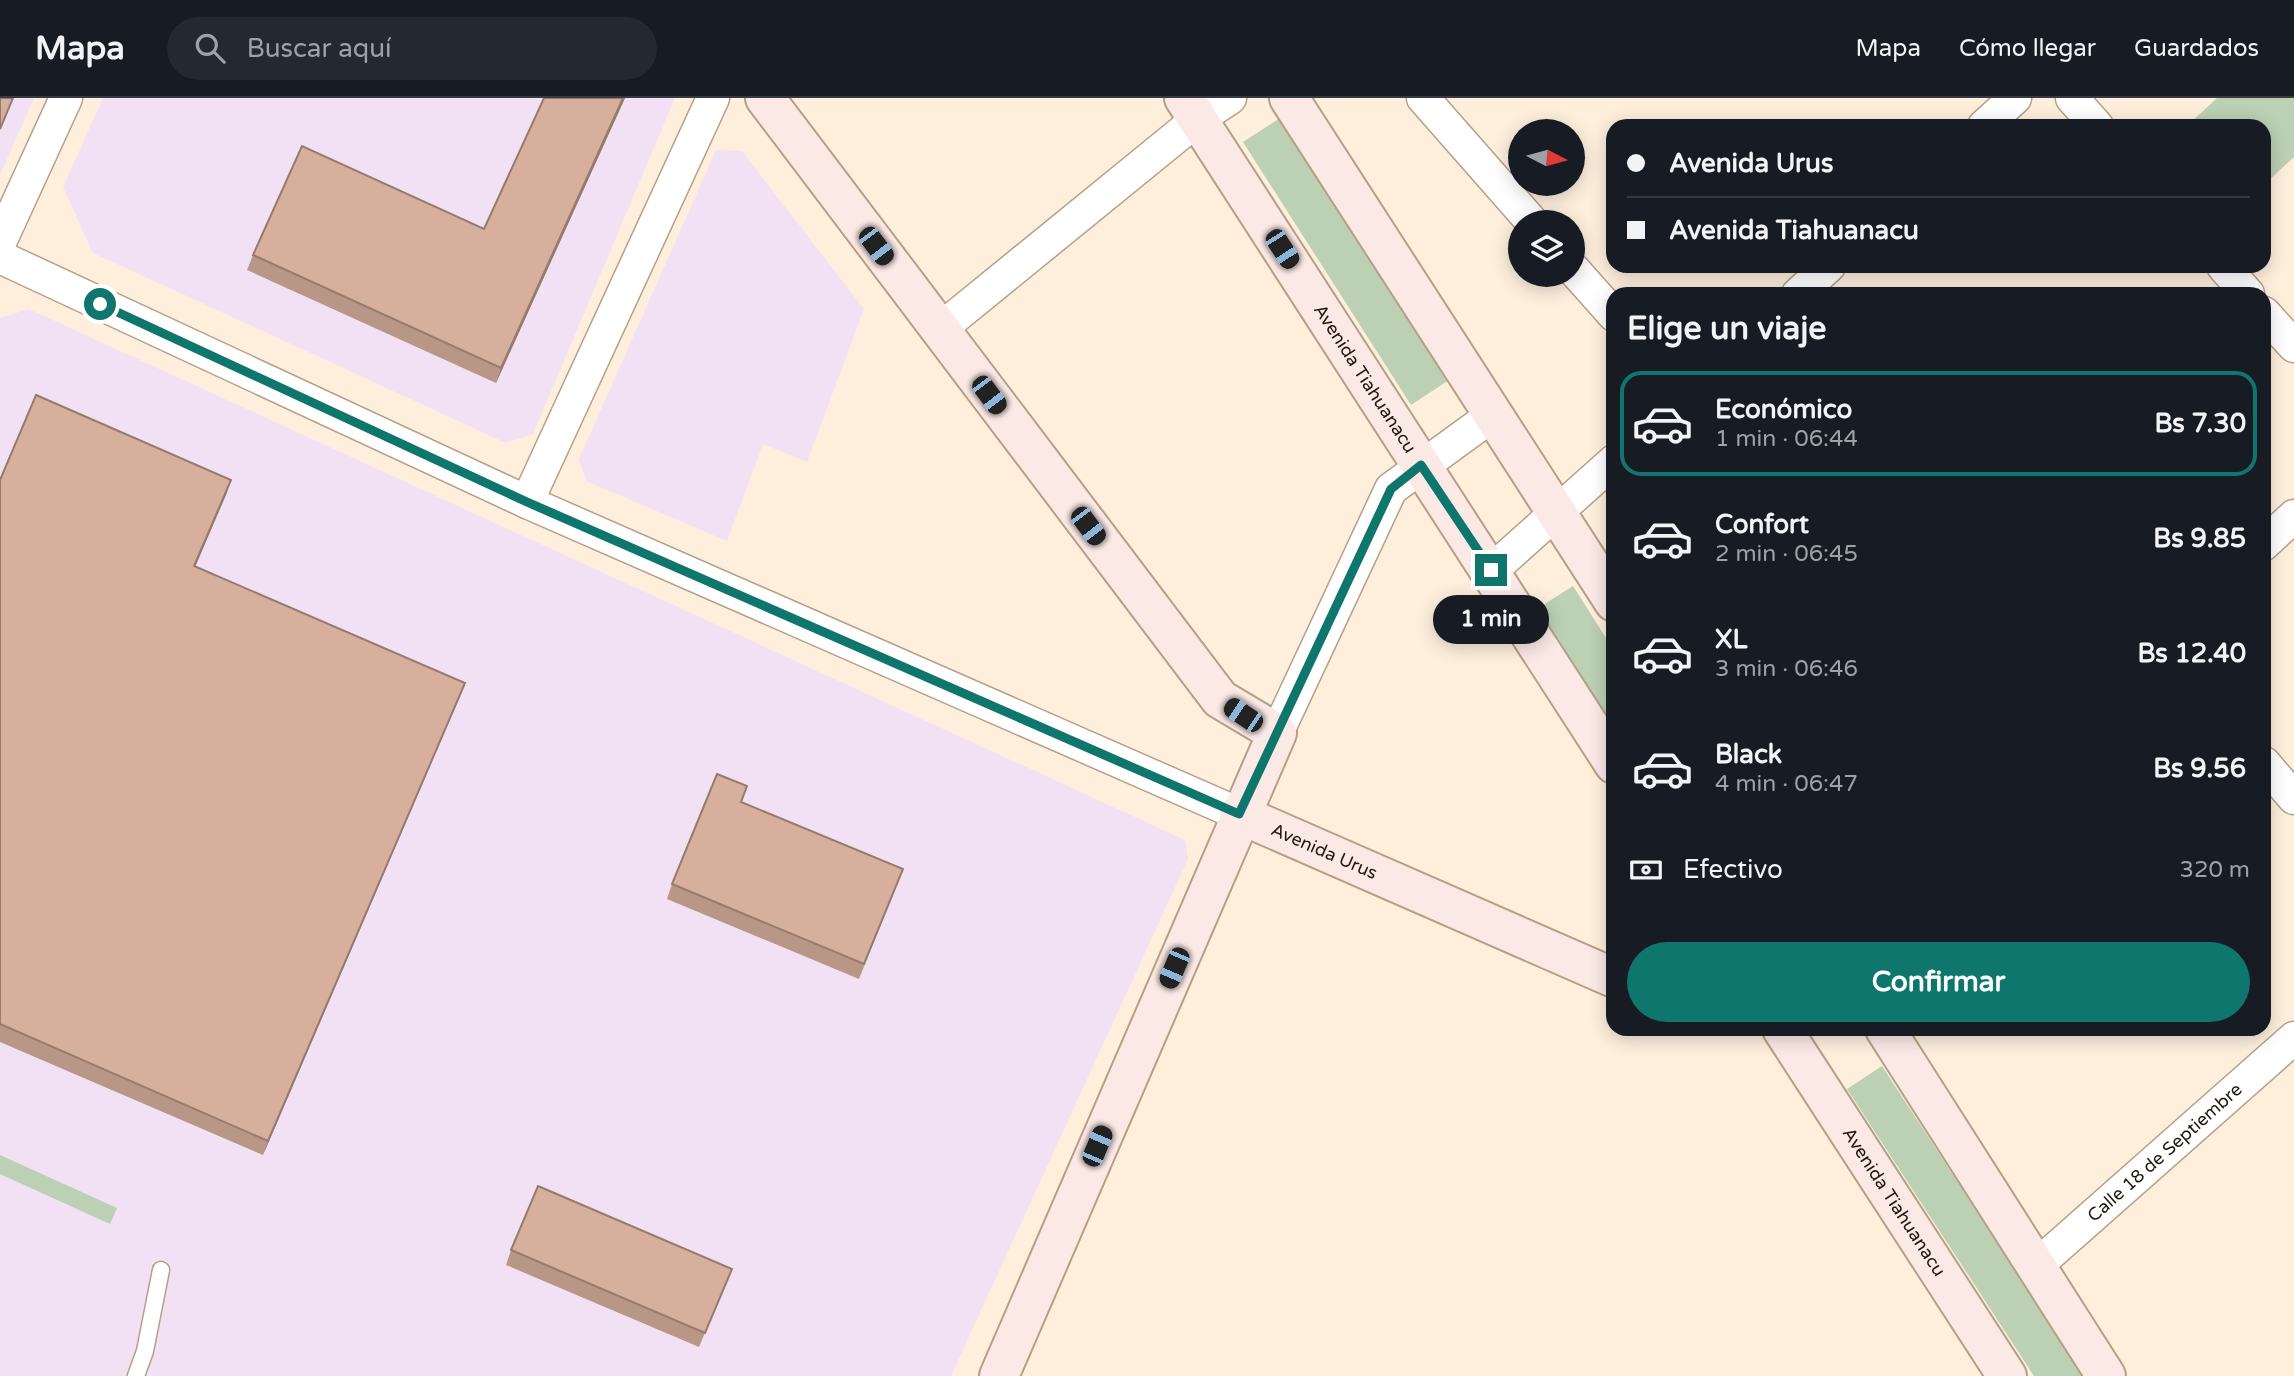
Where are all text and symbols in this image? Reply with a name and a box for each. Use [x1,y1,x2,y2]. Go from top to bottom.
search box [167,17,657,80]
text: Mapa [35,29,125,68]
icon: search [191,29,229,67]
text: Buscar aquí [247,33,391,64]
text: Mapa [1856,34,1921,63]
text: Cómo llegar [1959,34,2096,63]
text: Guardados [2134,34,2259,63]
north arrow [1508,119,1586,196]
map controls [1508,119,1585,287]
text: Avenida Urus [1669,148,1833,179]
button: layers [1508,210,1585,287]
text: Avenida Tiahuanacu [1669,215,1919,246]
car [855,223,898,269]
car [1262,226,1303,272]
route start [84,288,116,320]
street label: Avenida Tiahuanacu [1309,300,1421,457]
text: Elige un viaje [1627,310,1826,348]
car [968,372,1011,418]
icon: car [1631,392,1694,455]
text: Económico [1715,394,1852,425]
text: Bs 7.30 [2155,408,2246,439]
text: 1 min · 06:44 [1715,425,1858,453]
car [1067,503,1110,549]
icon: car [1631,507,1694,570]
text: Confort [1715,509,1809,540]
text: Bs 9.85 [2153,523,2246,554]
text: 2 min · 06:45 [1715,540,1858,568]
route end [1475,554,1507,586]
callout: 1 min [1433,594,1549,644]
text: 1 min [1460,605,1522,633]
icon: car [1631,622,1694,685]
text: XL [1715,624,1747,655]
text: Bs 12.40 [2137,638,2246,669]
text: 3 min · 06:46 [1715,655,1858,683]
car [1220,695,1267,735]
icon: car [1631,737,1694,800]
text: Black [1715,739,1782,770]
text: Bs 9.56 [2153,753,2246,784]
text: 4 min · 06:47 [1715,770,1858,798]
street label: Avenida Urus [1268,818,1381,884]
icon: cash [1627,851,1665,889]
text: Efectivo [1683,854,1783,885]
text: 320 m [2180,856,2250,884]
button: Confirmar [1627,942,2250,1022]
car [1157,945,1192,991]
street label: Calle 18 de Septiembre [2083,1078,2246,1227]
car [1080,1123,1115,1169]
street label: Avenida Tiahuanacu [1838,1123,1950,1280]

